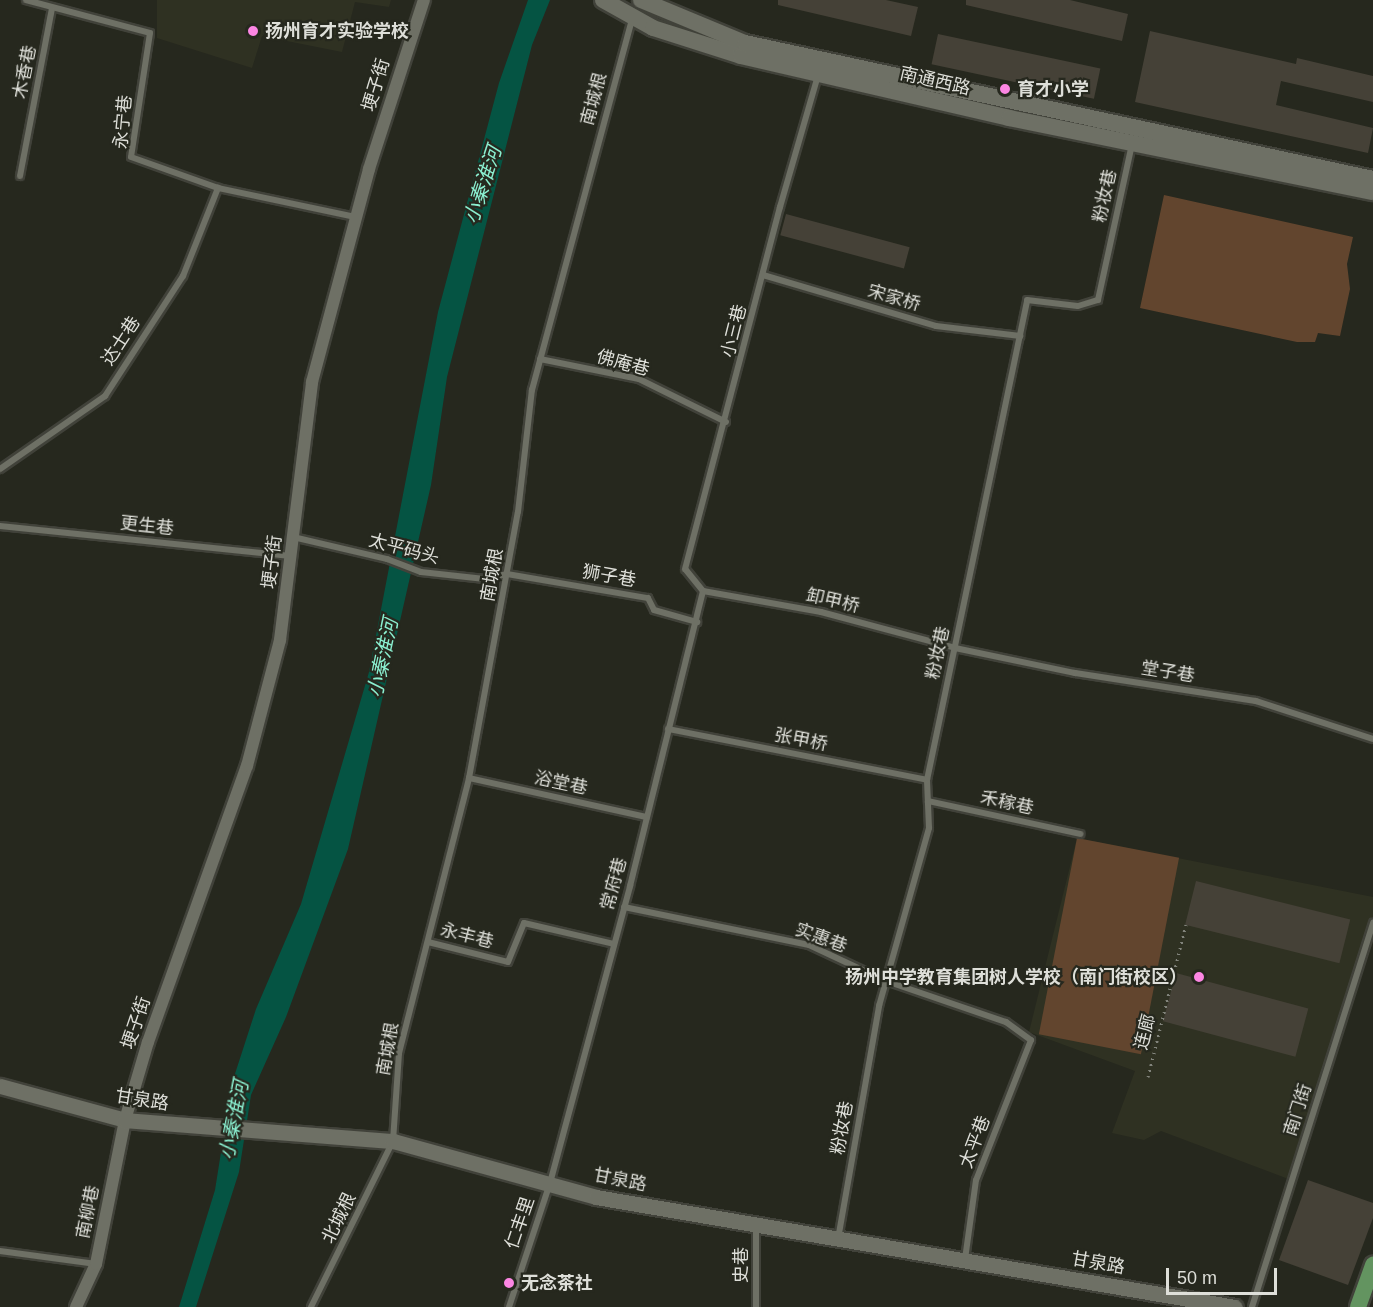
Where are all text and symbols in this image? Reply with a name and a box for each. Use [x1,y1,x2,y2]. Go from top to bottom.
place label: 扬州育才实验学校 [265,20,409,42]
marker: 扬州育才实验学校 [246,24,260,38]
street label: 木香巷 [9,43,41,101]
street label: 埂子街 [358,56,394,114]
street label: 南通西路 [897,62,973,100]
street label: 南城根 [577,70,611,128]
place label: 育才小学 [1017,78,1089,100]
marker: 育才小学 [998,82,1012,96]
street label: 永宁巷 [110,94,136,150]
water label: 小秦淮河 [459,143,507,227]
street label: 粉妆巷 [1089,167,1121,225]
street label: 宋家桥 [865,280,923,316]
street label: 小三巷 [717,302,751,360]
street label: 达士巷 [97,312,145,370]
street label: 佛庵巷 [594,346,652,380]
street label: 更生巷 [119,512,175,540]
street label: 太平码头 [366,529,442,569]
street label: 埂子街 [258,534,286,590]
street label: 南城根 [477,547,507,603]
street label: 狮子巷 [581,561,637,591]
street label: 卸甲桥 [804,584,862,618]
water label: 小秦淮河 [363,616,403,700]
street label: 粉妆巷 [922,624,954,682]
street label: 堂子巷 [1140,657,1196,687]
street label: 张甲桥 [772,724,830,756]
street label: 浴堂巷 [532,767,590,799]
street label: 禾稼巷 [978,787,1036,819]
street label: 常府巷 [597,855,631,913]
street label: 永丰巷 [438,919,496,953]
street label: 实惠巷 [792,919,850,957]
place label: 扬州中学教育集团树人学校（南门街校区） [845,966,1187,988]
marker: 扬州中学教育集团树人学校（南门街校区） [1192,970,1206,984]
street label: 埂子街 [117,994,155,1052]
street label: 连廊 [1130,1012,1160,1052]
street label: 南城根 [373,1021,403,1077]
water label: 小秦淮河 [215,1078,253,1162]
street label: 南门街 [1279,1081,1317,1139]
street label: 甘泉路 [114,1085,170,1115]
street label: 粉妆巷 [827,1100,857,1156]
street label: 太平巷 [955,1113,995,1171]
street label: 甘泉路 [591,1164,649,1196]
street label: 南柳巷 [72,1183,104,1241]
street label: 北城根 [317,1189,361,1247]
street label: 仁丰里 [501,1194,539,1252]
street label: 史巷 [730,1247,752,1283]
street label: 甘泉路 [1070,1248,1126,1278]
scale bar [1169,1256,1280,1294]
text: 50 m [1177,1268,1217,1288]
place label: 无念茶社 [521,1272,593,1294]
marker: 无念茶社 [502,1276,516,1290]

